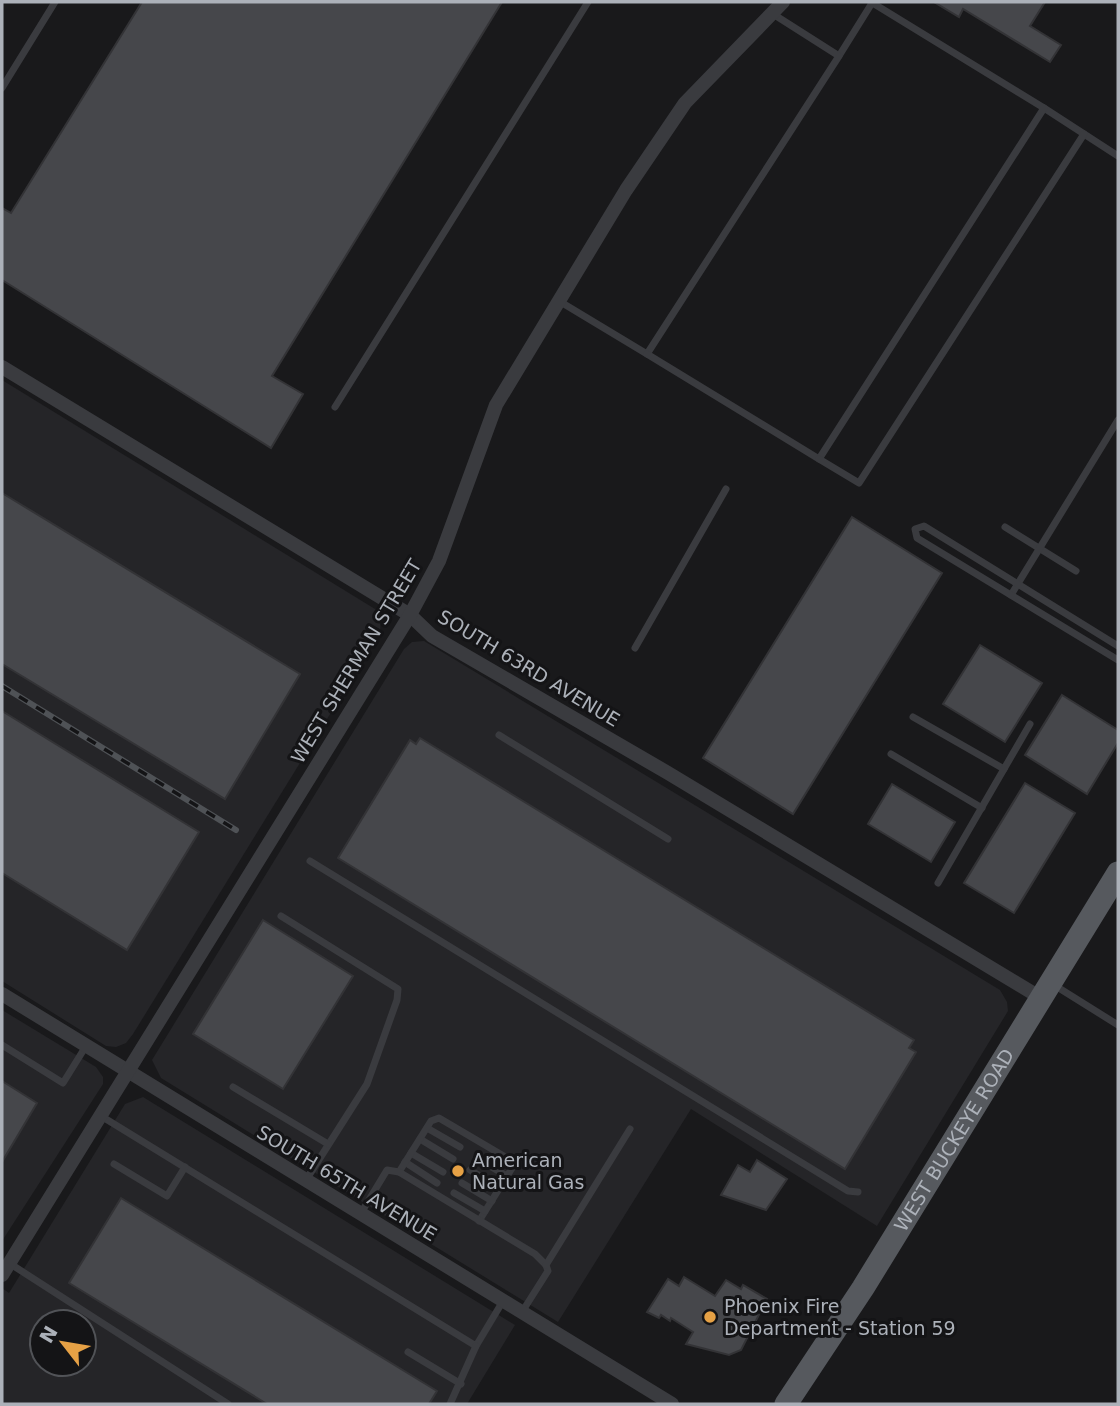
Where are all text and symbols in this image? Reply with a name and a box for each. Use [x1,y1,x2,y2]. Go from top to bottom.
street label: WEST SHERMAN STREET [286,555,426,767]
street label: SOUTH 63RD AVENUE [434,605,624,731]
street label: WEST BUCKEYE ROAD [890,1045,1018,1235]
street label: SOUTH 65TH AVENUE [253,1121,441,1245]
place label: American Natural Gas [472,1149,584,1193]
marker: American Natural Gas [450,1163,466,1179]
place label: Phoenix Fire Department - Station 59 [724,1295,956,1339]
north arrow [28,1308,98,1378]
marker: Phoenix Fire Department - Station 59 [702,1309,718,1325]
text: N [35,1322,62,1347]

